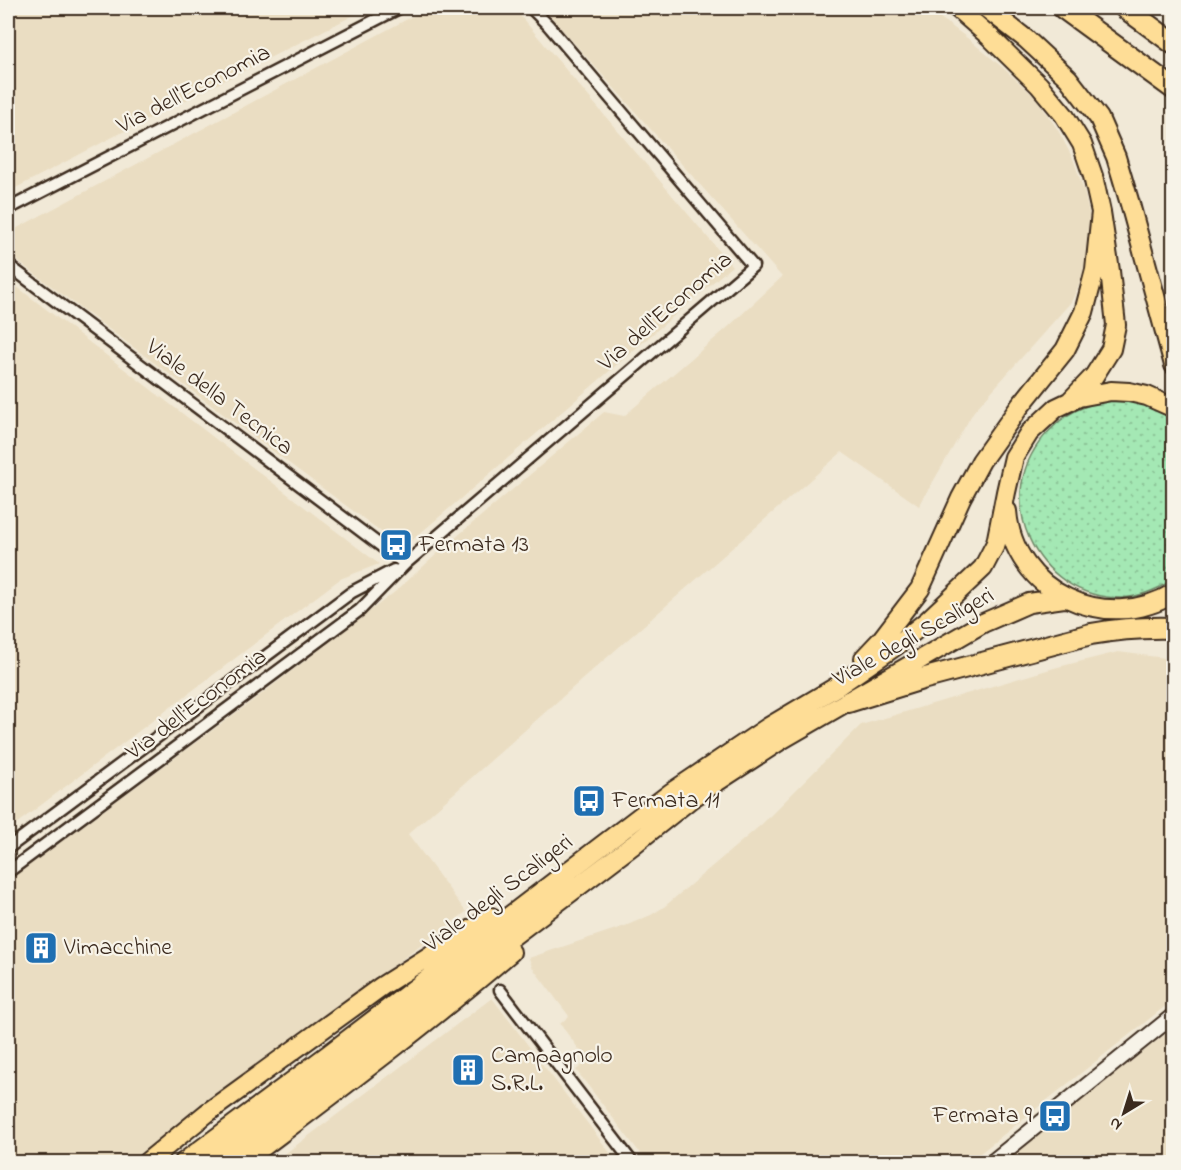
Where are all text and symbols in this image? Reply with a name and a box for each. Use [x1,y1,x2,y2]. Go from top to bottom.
street label: Via dell'Economia [110,36,277,144]
street label: Via dell'Economia [590,244,741,381]
street label: Viale della Tecnica [137,330,300,465]
bus stop icon: Fermata 13 [378,527,414,563]
place label: Fermata 13 [418,528,529,563]
street label: Viale degli Scaligeri [826,579,1001,697]
street label: Via dell'Economia [118,640,275,770]
bus stop icon: Fermata 11 [571,783,607,819]
place label: Fermata 11 [611,784,720,819]
street label: Viale degli Scaligeri [416,826,581,963]
building icon: Vimacchine [23,930,59,966]
place label: Vimacchine [63,931,172,966]
place label: Campagnolo S.R.L. [491,1039,613,1102]
building icon: Campagnolo S.R.L. [450,1052,486,1088]
north arrow [1094,1083,1154,1143]
bus stop icon: Fermata 9 [1037,1098,1073,1134]
place label: Fermata 9 [931,1099,1033,1134]
text: N [1104,1110,1128,1136]

